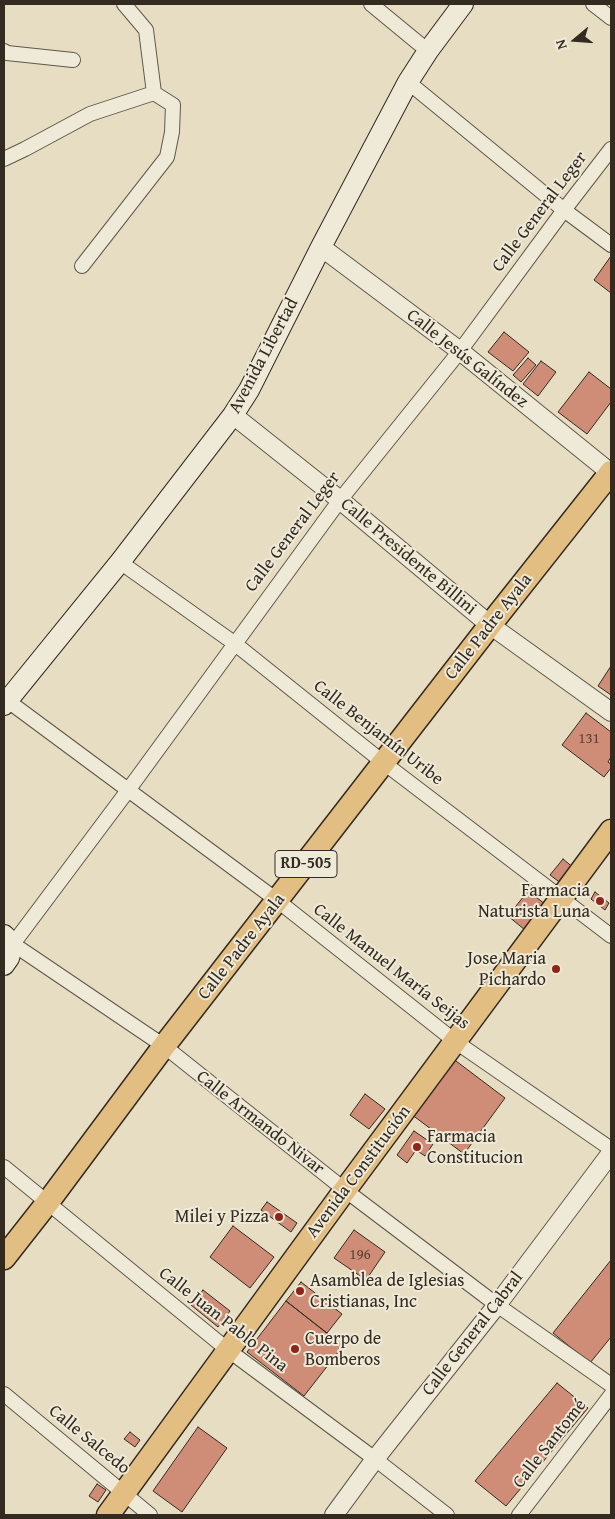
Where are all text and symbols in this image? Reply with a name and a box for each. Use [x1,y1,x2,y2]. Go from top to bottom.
north arrow [550,15,600,65]
text: N [550,37,572,52]
street label: Calle General Leger [488,148,592,276]
street label: Avenida Libertad [224,295,304,417]
street label: Calle Jesús Galíndez [402,305,532,413]
street label: Calle General Leger [241,468,345,596]
street label: Calle Presidente Billini [336,494,480,620]
street label: Calle Padre Ayala [441,570,537,684]
street label: Calle Benjamín Uribe [309,676,447,790]
house number: 131 [578,730,600,748]
road number: RD-505 [275,851,337,878]
place label: Farmacia Naturista Luna [478,880,590,922]
street label: Calle Padre Ayala [194,890,290,1004]
marker: Farmacia Naturista Luna [594,895,606,907]
street label: Calle Manuel María Seijas [309,899,473,1035]
place label: Jose Maria Pichardo [467,948,546,991]
marker: Jose Maria Pichardo [550,963,562,975]
street label: Calle Armando Nivar [192,1066,328,1180]
street label: Avenida Constitución [302,1101,416,1243]
place label: Farmacia Constitucion [427,1126,523,1168]
marker: Farmacia Constitucion [411,1141,423,1153]
place label: Milei y Pizza [175,1206,269,1228]
marker: Milei y Pizza [273,1211,285,1223]
house number: 196 [349,1246,371,1264]
street label: Calle Juan Pablo Pina [154,1263,292,1377]
street label: Calle General Cabral [418,1268,528,1400]
place label: Asamblea de Iglesias Cristianas, Inc [310,1270,464,1312]
marker: Asamblea de Iglesias Cristianas, Inc [294,1285,306,1297]
place label: Cuerpo de Bomberos [305,1328,381,1370]
marker: Cuerpo de Bomberos [289,1343,301,1355]
street label: Calle Santomé [509,1395,591,1493]
street label: Calle Salcedo [44,1401,134,1479]

